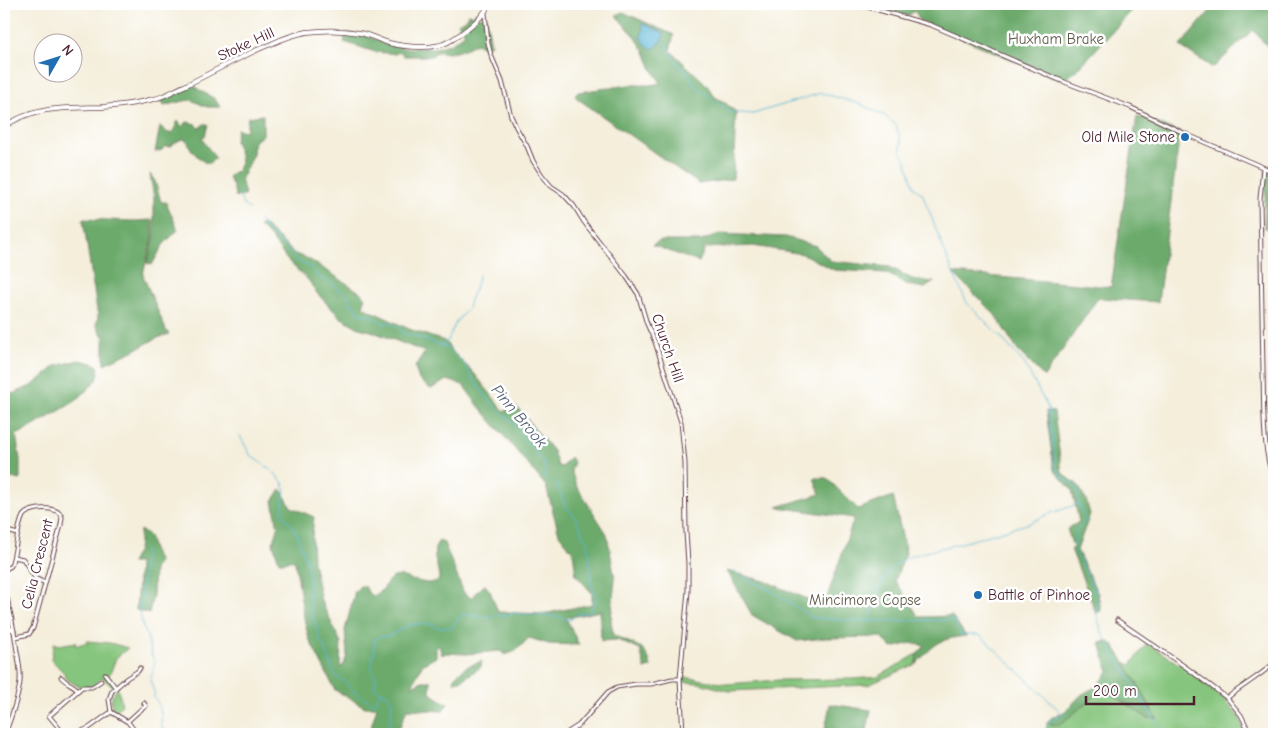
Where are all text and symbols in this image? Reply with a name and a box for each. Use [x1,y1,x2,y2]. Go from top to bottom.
street label: Stoke Hill [215,23,277,65]
park label: Huxham Brake [1008,30,1104,48]
north arrow [32,32,82,82]
text: N [58,41,77,59]
place label: Old Mile Stone [1081,128,1175,146]
marker: Old Mile Stone [1179,131,1191,143]
street label: Church Hill [648,311,688,385]
water label: Pinn Brook [488,381,551,451]
street label: Celia Crescent [17,516,57,611]
place label: Battle of Pinhoe [988,586,1091,604]
marker: Battle of Pinhoe [972,589,984,601]
park label: Mincimore Copse [809,591,922,609]
scale bar [1086,673,1193,705]
text: 200 m [1093,682,1137,700]

